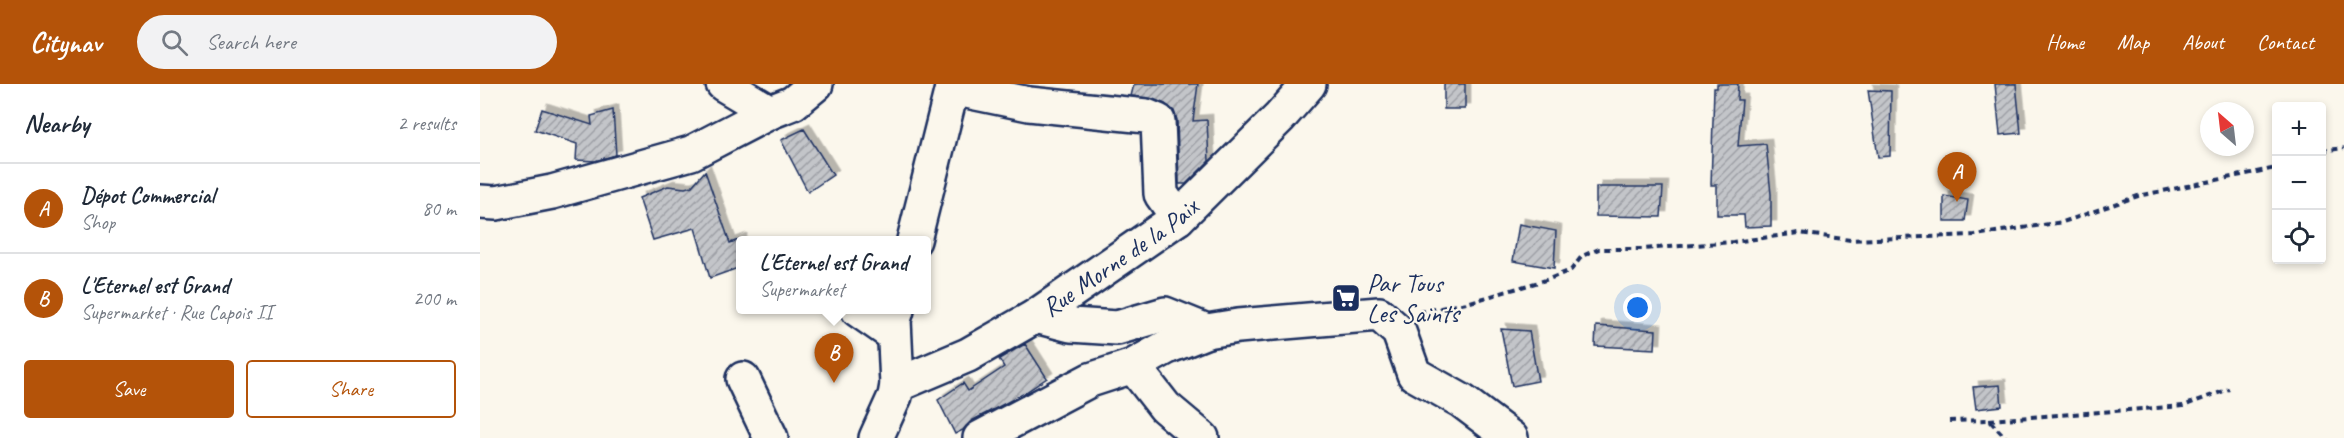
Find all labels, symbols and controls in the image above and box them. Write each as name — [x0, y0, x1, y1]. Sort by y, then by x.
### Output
search box — [137, 15, 557, 69]
text: Citynav — [30, 25, 101, 60]
icon: search — [158, 26, 191, 59]
text: Search here — [206, 28, 296, 56]
text: Home — [2046, 29, 2084, 55]
text: Map — [2117, 29, 2149, 55]
text: About — [2182, 29, 2224, 55]
text: Contact — [2257, 29, 2314, 55]
north arrow — [2200, 102, 2254, 156]
map controls — [2272, 102, 2326, 264]
button: + — [2272, 102, 2326, 156]
text: Nearby — [24, 107, 89, 140]
text: 2 results — [397, 111, 456, 136]
pin: A — [1938, 152, 1976, 202]
button: − — [2272, 156, 2326, 210]
text: Dépot Commercial — [81, 182, 214, 210]
street label: Rue Morne de la Paix — [1035, 189, 1207, 324]
text: A — [38, 196, 49, 221]
text: 80 m — [422, 196, 456, 221]
text: Shop — [81, 210, 115, 235]
button: locate — [2272, 210, 2326, 264]
popup — [736, 236, 931, 314]
text: L'Eternel est Grand — [759, 249, 908, 277]
place label: Par Tous Les Saints — [1367, 267, 1461, 330]
text: L'Eternel est Grand — [81, 272, 229, 300]
text: Supermarket — [759, 277, 844, 302]
supermarket icon: Par Tous Les Saints — [1330, 282, 1362, 314]
text: B — [38, 286, 49, 311]
text: 200 m — [413, 286, 456, 311]
your location — [1623, 293, 1652, 322]
text: Supermarket · Rue Capois II — [81, 300, 273, 325]
pin: B — [814, 334, 854, 383]
button: Save — [24, 360, 234, 418]
button: Share — [246, 360, 456, 418]

